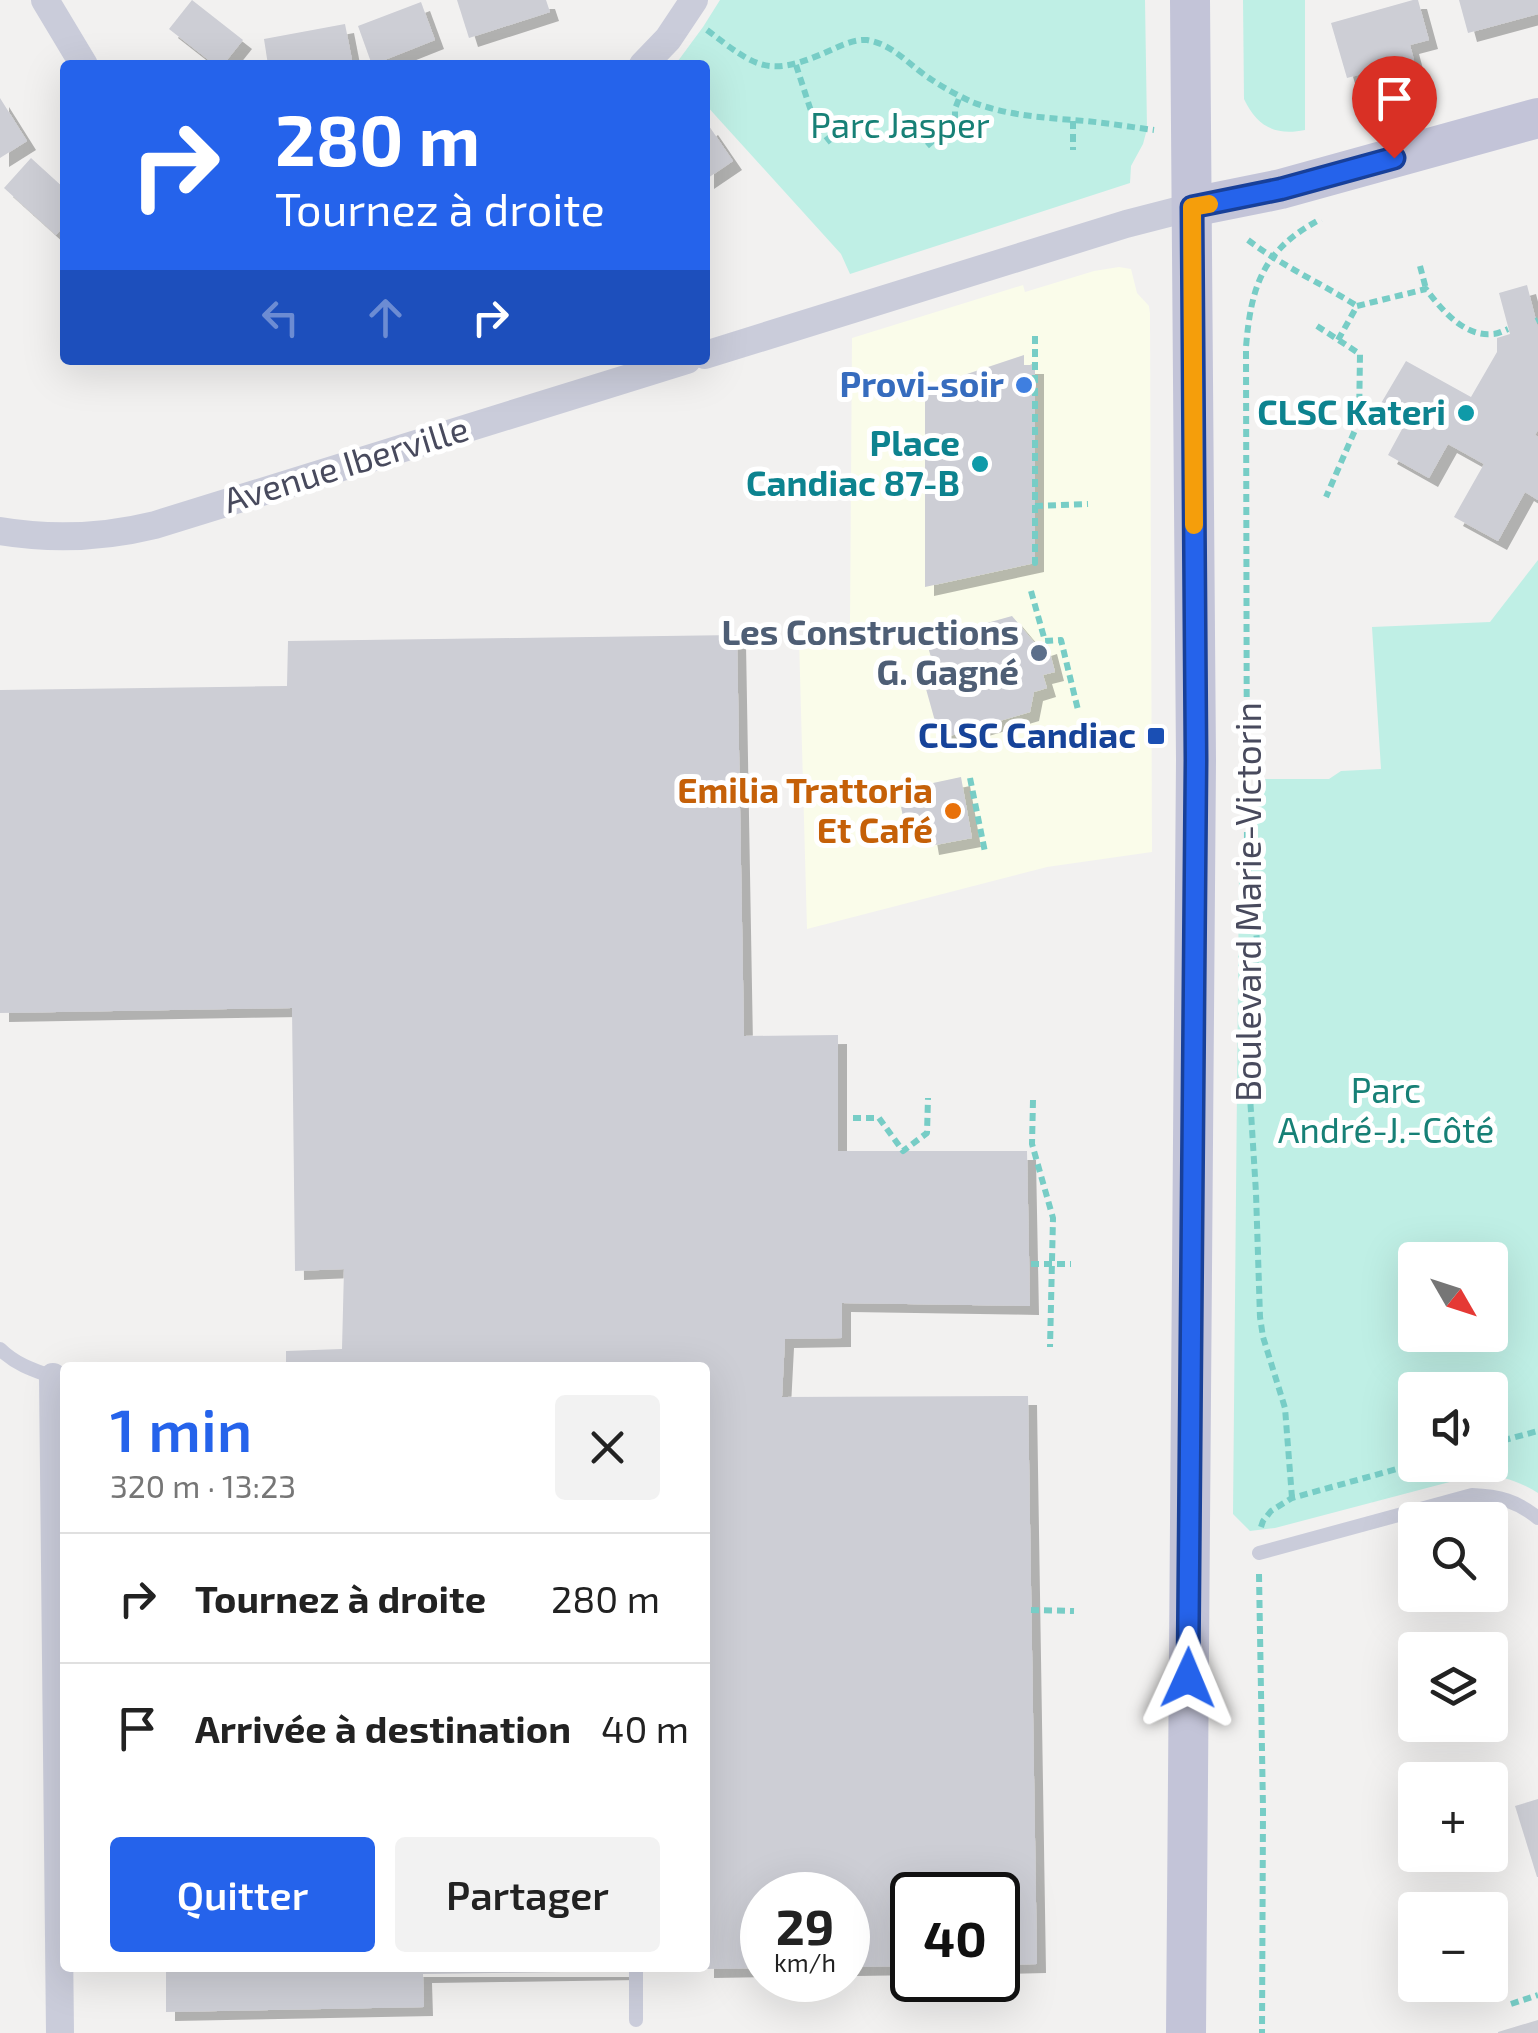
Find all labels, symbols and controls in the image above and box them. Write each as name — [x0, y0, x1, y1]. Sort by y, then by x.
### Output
pin — [1352, 56, 1437, 159]
icon: arrive — [1367, 71, 1422, 126]
text: 280 m — [275, 96, 480, 180]
icon: right — [110, 100, 240, 230]
park label: Parc Jasper — [810, 103, 990, 145]
text: Tournez à droite — [275, 181, 605, 235]
icon: left — [253, 290, 308, 345]
icon: ahead — [358, 290, 413, 345]
icon: right — [463, 290, 518, 345]
place label: Provi-soir — [840, 362, 1004, 404]
marker: Provi-soir — [1013, 374, 1035, 396]
place label: CLSC Kateri — [1257, 390, 1446, 432]
marker: CLSC Kateri — [1455, 402, 1477, 424]
street label: Avenue Iberville — [218, 406, 473, 520]
place label: Place Candiac 87-B — [746, 421, 960, 503]
marker: Place Candiac 87-B — [969, 453, 991, 475]
place label: Les Constructions G. Gagné — [721, 610, 1019, 692]
marker: Les Constructions G. Gagné — [1028, 642, 1050, 664]
street label: Boulevard Marie-Victorin — [1226, 702, 1268, 1102]
place label: CLSC Candiac — [918, 713, 1136, 755]
marker: CLSC Candiac — [1145, 725, 1167, 747]
place label: Emilia Trattoria Et Café — [677, 768, 933, 850]
marker: Emilia Trattoria Et Café — [942, 800, 964, 822]
park label: Parc André-J.-Côté — [1278, 1068, 1494, 1150]
north arrow — [1398, 1242, 1508, 1352]
map controls — [1398, 1242, 1508, 2002]
button: sound — [1398, 1372, 1508, 1482]
text: 1 min — [110, 1392, 252, 1464]
button: close — [555, 1395, 660, 1500]
text: 320 m · 13:23 — [110, 1466, 296, 1504]
button: search — [1398, 1502, 1508, 1612]
icon: right — [110, 1571, 165, 1626]
text: Tournez à droite — [195, 1575, 486, 1621]
text: 280 m — [551, 1575, 660, 1621]
position arrow — [1136, 1626, 1240, 1730]
button: layers — [1398, 1632, 1508, 1742]
icon: arrive — [110, 1701, 165, 1756]
text: Arrivée à destination — [195, 1705, 571, 1751]
text: 40 m — [601, 1705, 689, 1751]
button: + — [1398, 1762, 1508, 1872]
button: Quitter — [110, 1837, 375, 1952]
button: Partager — [395, 1837, 660, 1952]
speed limit sign: 40 — [890, 1872, 1020, 2002]
button: − — [1398, 1892, 1508, 2002]
text: 29 — [776, 1895, 834, 1955]
text: km/h — [774, 1947, 836, 1977]

